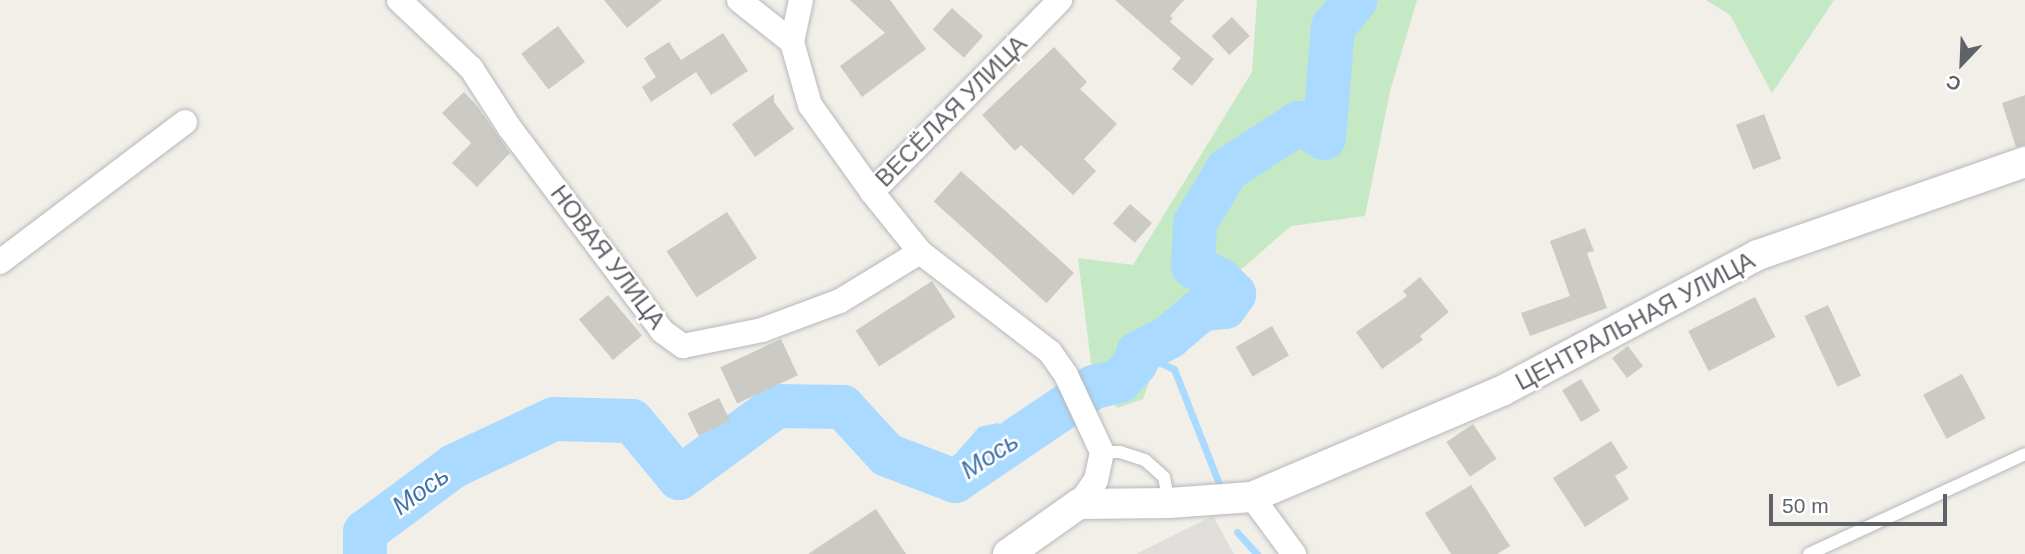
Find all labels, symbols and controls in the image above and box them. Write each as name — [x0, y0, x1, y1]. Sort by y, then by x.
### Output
north arrow — [1927, 28, 1997, 98]
street label: ВЕСЁЛАЯ УЛИЦА — [869, 29, 1033, 193]
text: С — [1943, 70, 1964, 95]
street label: НОВАЯ УЛИЦА — [545, 179, 671, 335]
street label: ЦЕНТРАЛЬНАЯ УЛИЦА — [1510, 246, 1760, 396]
water label: Мось — [955, 426, 1025, 486]
water label: Мось — [386, 460, 456, 522]
scale bar — [1773, 480, 1952, 524]
text: 50 m — [1782, 494, 1829, 517]

